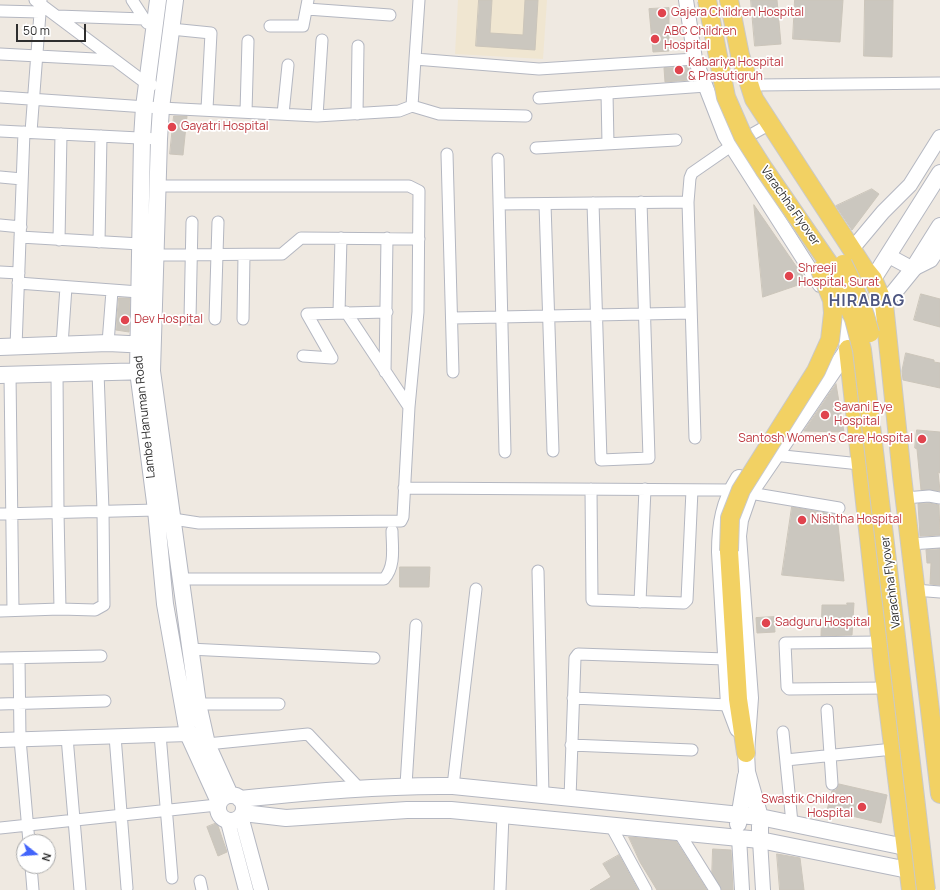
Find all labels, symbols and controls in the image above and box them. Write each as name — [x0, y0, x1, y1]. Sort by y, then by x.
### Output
place label: Gajera Children Hospital — [671, 6, 804, 20]
marker: Gajera Children Hospital — [656, 7, 668, 19]
scale bar — [18, 16, 88, 42]
text: 50 m — [23, 22, 50, 39]
place label: ABC Children Hospital — [664, 25, 737, 53]
marker: ABC Children Hospital — [649, 33, 661, 45]
place label: Kabariya Hospital & Prasutigruh — [688, 56, 784, 84]
marker: Kabariya Hospital & Prasutigruh — [673, 64, 685, 76]
place label: Gayatri Hospital — [181, 120, 269, 134]
marker: Gayatri Hospital — [166, 121, 178, 133]
street label: Varachha Flyover — [757, 164, 823, 248]
place label: Shreeji Hospital, Surat — [798, 262, 879, 290]
marker: Shreeji Hospital, Surat — [783, 270, 795, 282]
district label: HIRABAG — [829, 292, 905, 312]
place label: Dev Hospital — [134, 313, 203, 327]
marker: Dev Hospital — [119, 314, 131, 326]
street label: Lambe Hanuman Road — [131, 355, 159, 479]
place label: Savani Eye Hospital — [834, 401, 892, 429]
marker: Savani Eye Hospital — [819, 409, 831, 421]
place label: Santosh Women's Care Hospital — [738, 432, 913, 446]
marker: Santosh Women's Care Hospital — [916, 433, 928, 445]
place label: Nishtha Hospital — [811, 513, 902, 527]
marker: Nishtha Hospital — [796, 514, 808, 526]
street label: Varachha Flyover — [878, 535, 904, 629]
place label: Sadguru Hospital — [775, 616, 870, 630]
marker: Sadguru Hospital — [760, 617, 772, 629]
place label: Swastik Children Hospital — [761, 793, 853, 821]
marker: Swastik Children Hospital — [856, 801, 868, 813]
north arrow — [16, 834, 56, 874]
text: N — [39, 851, 55, 863]

